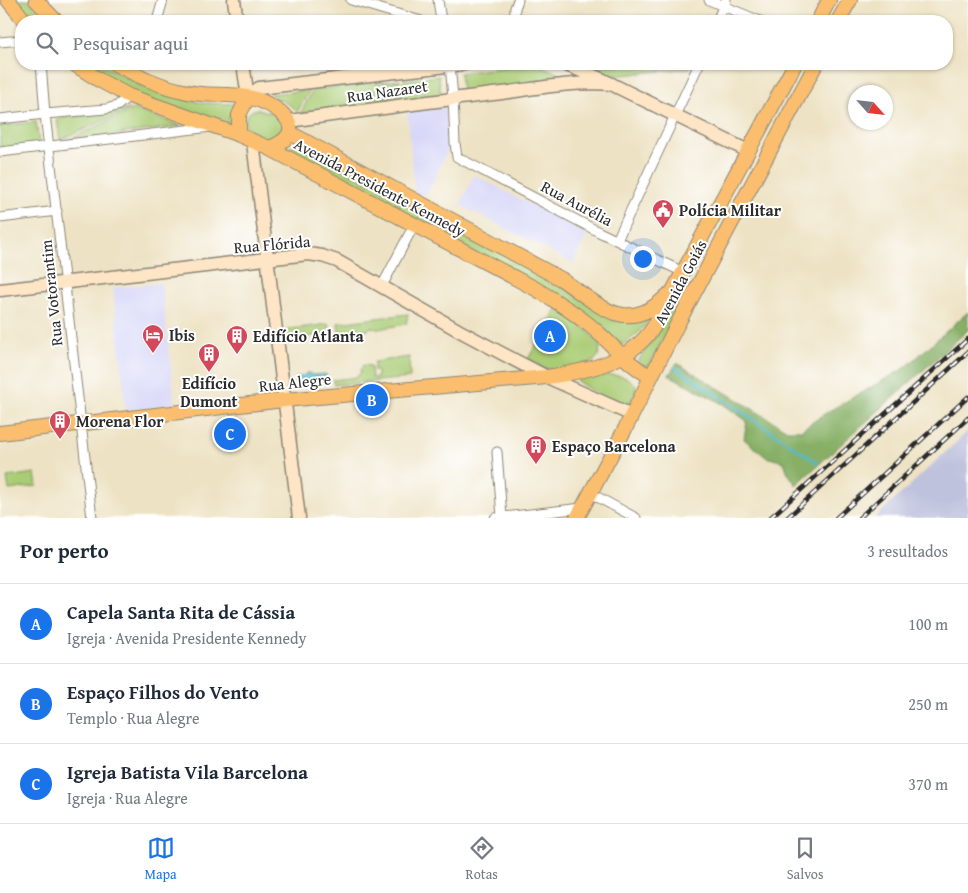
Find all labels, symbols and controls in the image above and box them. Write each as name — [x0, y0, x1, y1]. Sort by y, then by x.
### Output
search box — [15, 15, 953, 70]
icon: search — [33, 29, 61, 57]
text: Pesquisar aqui — [73, 29, 188, 57]
street label: Rua Nazaret — [345, 73, 429, 109]
north arrow — [848, 85, 893, 130]
street label: Avenida Presidente Kennedy — [290, 132, 470, 242]
street label: Rua Aurélia — [537, 174, 617, 232]
public building icon: Polícia Militar — [651, 198, 675, 229]
place label: Polícia Militar — [679, 198, 782, 222]
street label: Rua Flórida — [233, 229, 312, 259]
street label: Avenida Goiás — [648, 235, 712, 329]
street label: Rua Votorantim — [33, 239, 69, 347]
your location — [630, 246, 656, 272]
pin: A — [534, 317, 566, 355]
hotel icon: Ibis — [141, 323, 165, 354]
place label: Ibis — [169, 323, 195, 347]
building icon: Edifício Atlanta — [225, 324, 249, 355]
place label: Edifício Atlanta — [253, 324, 365, 348]
building icon: Edifício Dumont — [197, 342, 221, 373]
street label: Rua Alegre — [258, 366, 332, 398]
place label: Edifício Dumont — [180, 371, 238, 413]
pin: B — [356, 381, 388, 419]
building icon: Morena Flor — [48, 409, 72, 440]
place label: Morena Flor — [76, 409, 164, 433]
pin: C — [214, 415, 246, 453]
building icon: Espaço Barcelona — [524, 434, 548, 465]
place label: Espaço Barcelona — [552, 434, 677, 458]
text: Por perto — [20, 535, 109, 566]
text: 3 resultados — [867, 539, 948, 563]
text: Capela Santa Rita de Cássia — [67, 598, 295, 626]
text: A — [31, 612, 41, 636]
text: 100 m — [908, 612, 948, 636]
text: Igreja · Avenida Presidente Kennedy — [67, 626, 306, 650]
text: Espaço Filhos do Vento — [67, 678, 259, 706]
text: B — [31, 692, 41, 716]
text: 250 m — [908, 692, 948, 716]
text: Templo · Rua Alegre — [67, 706, 199, 730]
text: Igreja Batista Vila Barcelona — [67, 758, 308, 786]
text: C — [31, 772, 41, 796]
text: 370 m — [908, 772, 948, 796]
text: Igreja · Rua Alegre — [67, 786, 188, 810]
tab: Mapa — [144, 834, 177, 884]
tab: Rotas — [466, 834, 498, 884]
tab: Salvos — [787, 834, 824, 884]

